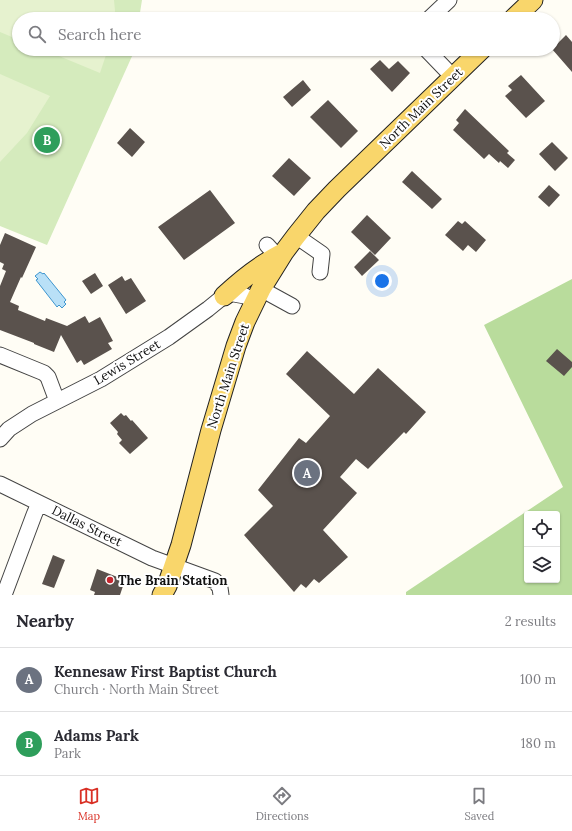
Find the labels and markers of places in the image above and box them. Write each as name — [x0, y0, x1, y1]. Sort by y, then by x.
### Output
pin: B — [34, 125, 60, 155]
pin: A — [294, 458, 320, 488]
place label: The Brain Station — [118, 572, 228, 589]
marker: The Brain Station — [105, 575, 115, 585]

